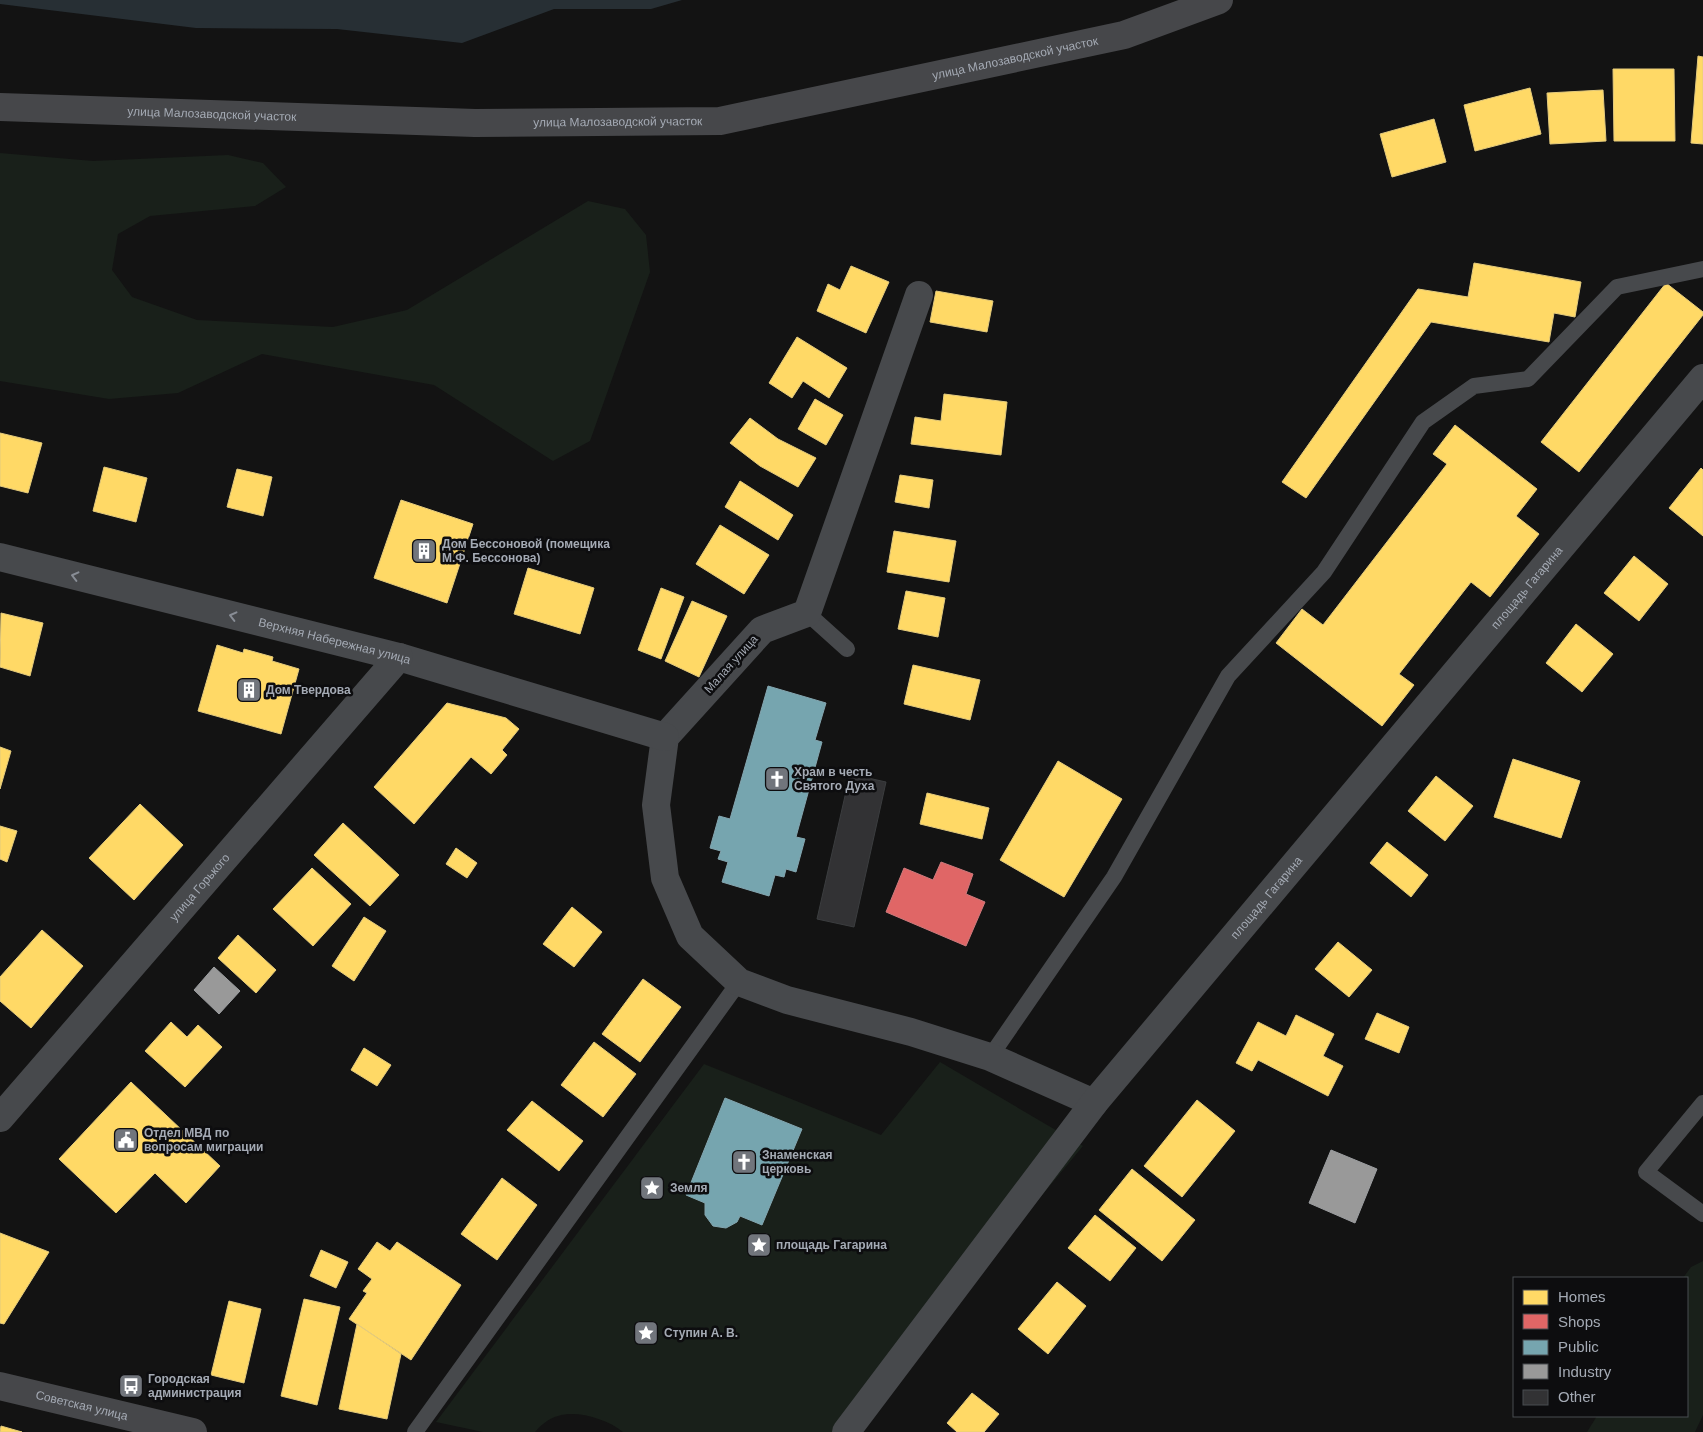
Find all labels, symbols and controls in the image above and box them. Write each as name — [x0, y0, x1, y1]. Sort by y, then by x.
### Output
street label: улица Малозаводской участок — [931, 34, 1100, 83]
street label: улица Малозаводской участок — [127, 104, 297, 124]
street label: улица Малозаводской участок — [533, 114, 703, 130]
place label: Дом Бессоновой (помещика М.Ф. Бессонова) — [442, 537, 610, 565]
building icon: Дом Бессоновой (помещика М.Ф. Бессонова) — [411, 538, 437, 564]
street label: площадь Гагарина — [1488, 543, 1566, 632]
one-way arrow — [71, 571, 80, 582]
one-way arrow — [229, 611, 237, 622]
street label: Верхняя Набережная улица — [257, 615, 413, 667]
street label: Малая улица — [701, 632, 761, 696]
building icon: Дом Твердова — [236, 677, 262, 703]
place label: Дом Твердова — [266, 683, 351, 697]
place label: Храм в честь Святого Духа — [794, 765, 875, 793]
church icon: Храм в честь Святого Духа — [764, 766, 790, 792]
street label: улица Горького — [167, 851, 233, 924]
street label: площадь Гагарина — [1228, 853, 1305, 942]
place label: Отдел МВД по вопросам миграции — [144, 1126, 263, 1154]
public building icon: Отдел МВД по вопросам миграции — [113, 1127, 139, 1153]
place label: Знаменская церковь — [762, 1148, 833, 1176]
church icon: Знаменская церковь — [731, 1149, 757, 1175]
place icon: Земля — [639, 1175, 665, 1201]
place label: Земля — [670, 1181, 708, 1195]
place icon: площадь Гагарина — [746, 1232, 772, 1258]
place label: площадь Гагарина — [776, 1238, 887, 1252]
legend — [1513, 1277, 1688, 1417]
text: Homes — [1558, 1288, 1606, 1305]
text: Shops — [1558, 1313, 1601, 1330]
place icon: Ступин А. В. — [633, 1320, 659, 1346]
place label: Ступин А. В. — [664, 1326, 738, 1340]
text: Public — [1558, 1338, 1599, 1355]
text: Industry — [1558, 1363, 1612, 1380]
place label: Городская администрация — [148, 1372, 241, 1400]
bus stop icon: Городская администрация — [118, 1373, 144, 1399]
street label: Советская улица — [34, 1388, 130, 1423]
text: Other — [1558, 1388, 1596, 1405]

